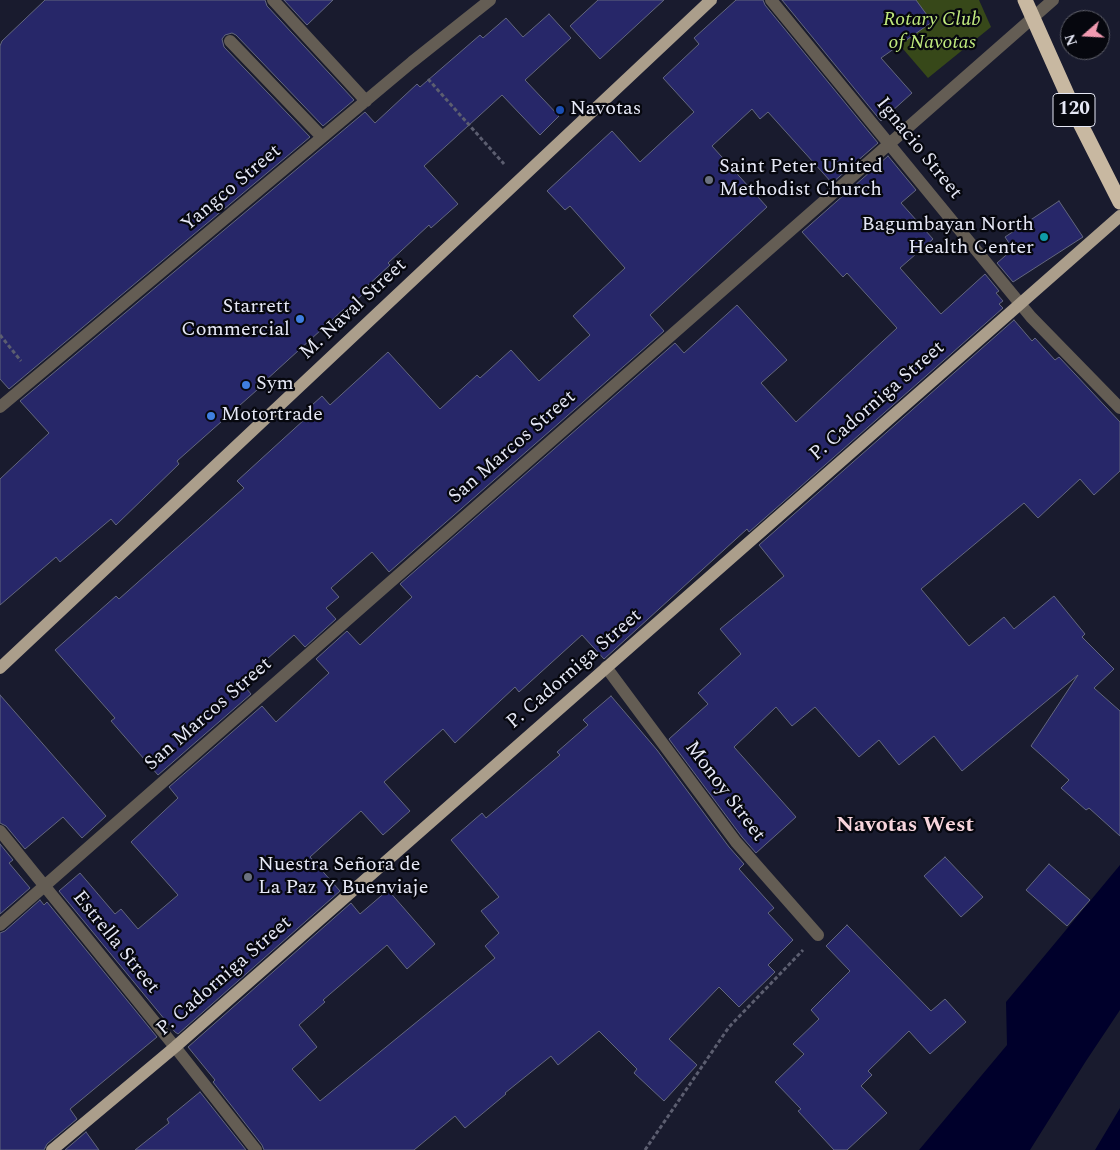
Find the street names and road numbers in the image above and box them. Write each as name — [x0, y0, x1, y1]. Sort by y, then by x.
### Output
street label: Ignacio Street — [870, 93, 966, 205]
road number: 120 — [1053, 94, 1095, 126]
street label: Yangco Street — [177, 140, 287, 238]
street label: M. Naval Street — [296, 254, 412, 366]
street label: P. Cadorniga Street — [806, 337, 950, 467]
street label: San Marcos Street — [444, 386, 582, 510]
street label: P. Cadorniga Street — [503, 605, 647, 735]
street label: San Marcos Street — [140, 653, 278, 777]
street label: Monoy Street — [678, 737, 770, 847]
street label: Estrella Street — [66, 887, 164, 999]
street label: P. Cadorniga Street — [153, 912, 297, 1042]

